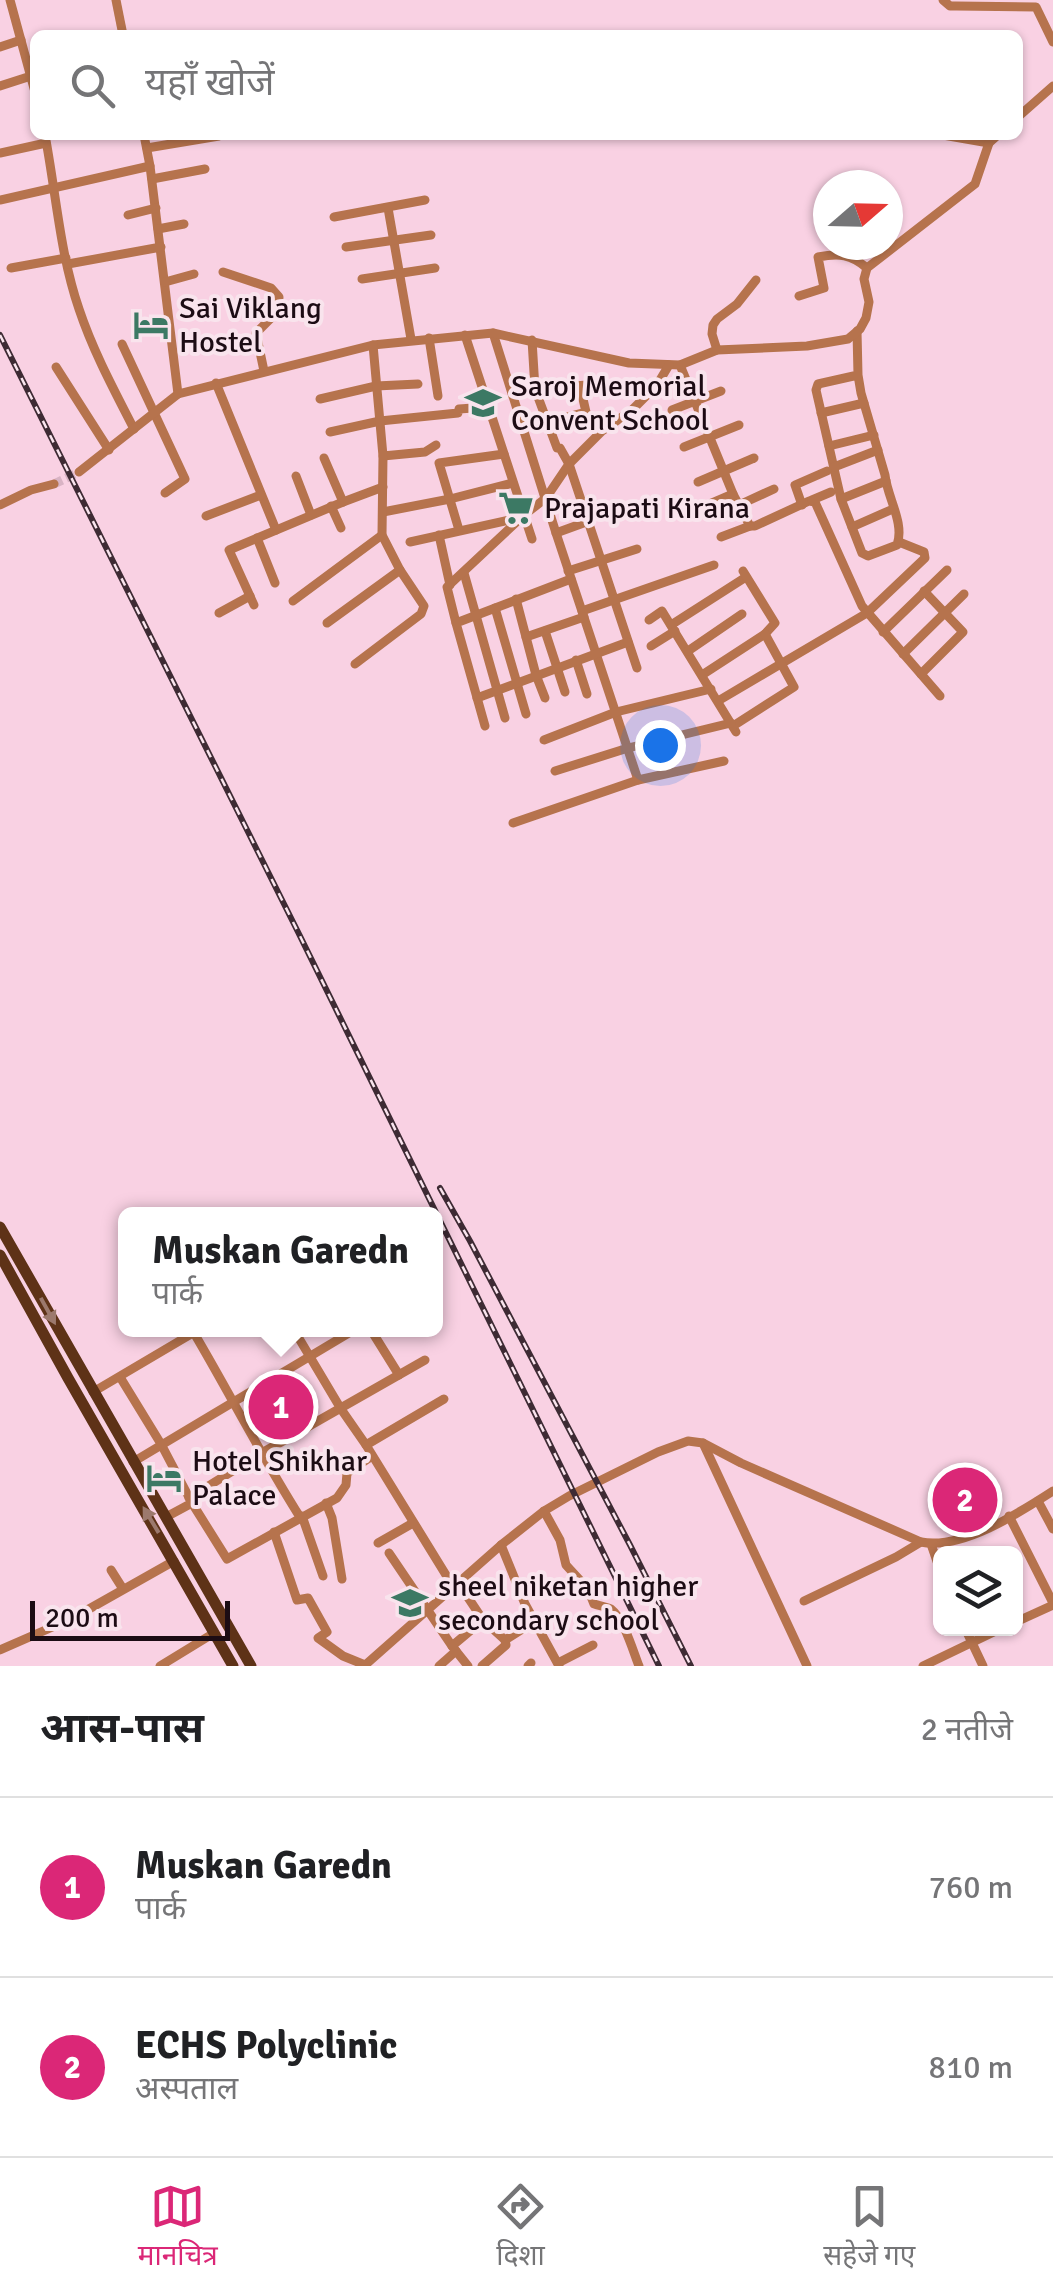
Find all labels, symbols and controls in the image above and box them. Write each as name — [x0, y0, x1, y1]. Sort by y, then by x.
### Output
search box — [30, 30, 1023, 140]
icon: search — [65, 58, 120, 113]
text: यहाँ खोजें — [145, 59, 275, 106]
north arrow — [813, 170, 903, 260]
place label: Sai Viklang Hostel — [179, 290, 322, 361]
hotel icon: Sai Viklang Hostel — [132, 306, 170, 344]
place label: Saroj Memorial Convent School — [511, 368, 709, 439]
school or university icon: Saroj Memorial Convent School — [464, 384, 502, 422]
supermarket icon: Prajapati Kirana — [497, 489, 535, 527]
place label: Prajapati Kirana — [544, 490, 750, 527]
your location — [635, 720, 686, 771]
popup — [118, 1207, 443, 1337]
text: Muskan Garedn — [152, 1227, 409, 1274]
text: पार्क — [152, 1274, 203, 1313]
one-way arrow — [39, 1297, 57, 1325]
pin: 1 — [248, 1370, 314, 1444]
place label: Hotel Shikhar Palace — [192, 1443, 367, 1514]
hotel icon: Hotel Shikhar Palace — [145, 1459, 183, 1497]
pin: 2 — [932, 1462, 998, 1538]
one-way arrow — [143, 1506, 160, 1534]
map controls — [933, 1546, 1023, 1636]
button: layers — [933, 1546, 1023, 1636]
place label: sheel niketan higher secondary school — [438, 1568, 698, 1639]
school or university icon: sheel niketan higher secondary school — [391, 1584, 429, 1622]
scale bar — [30, 1596, 230, 1640]
text: 200 m — [45, 1601, 119, 1635]
text: आस-पास — [40, 1703, 204, 1754]
text: 2 नतीजे — [921, 1710, 1013, 1749]
text: Muskan Garedn — [135, 1842, 392, 1889]
text: 1 — [64, 1868, 81, 1907]
text: 760 m — [929, 1868, 1013, 1907]
text: पार्क — [135, 1889, 186, 1928]
text: ECHS Polyclinic — [135, 2022, 397, 2069]
text: 2 — [64, 2048, 81, 2087]
text: 810 m — [929, 2048, 1013, 2087]
text: अस्पताल — [135, 2069, 238, 2108]
tab: मानचित्र — [138, 2179, 218, 2276]
tab: दिशा — [493, 2179, 548, 2276]
tab: सहेजे गए — [823, 2179, 915, 2276]

